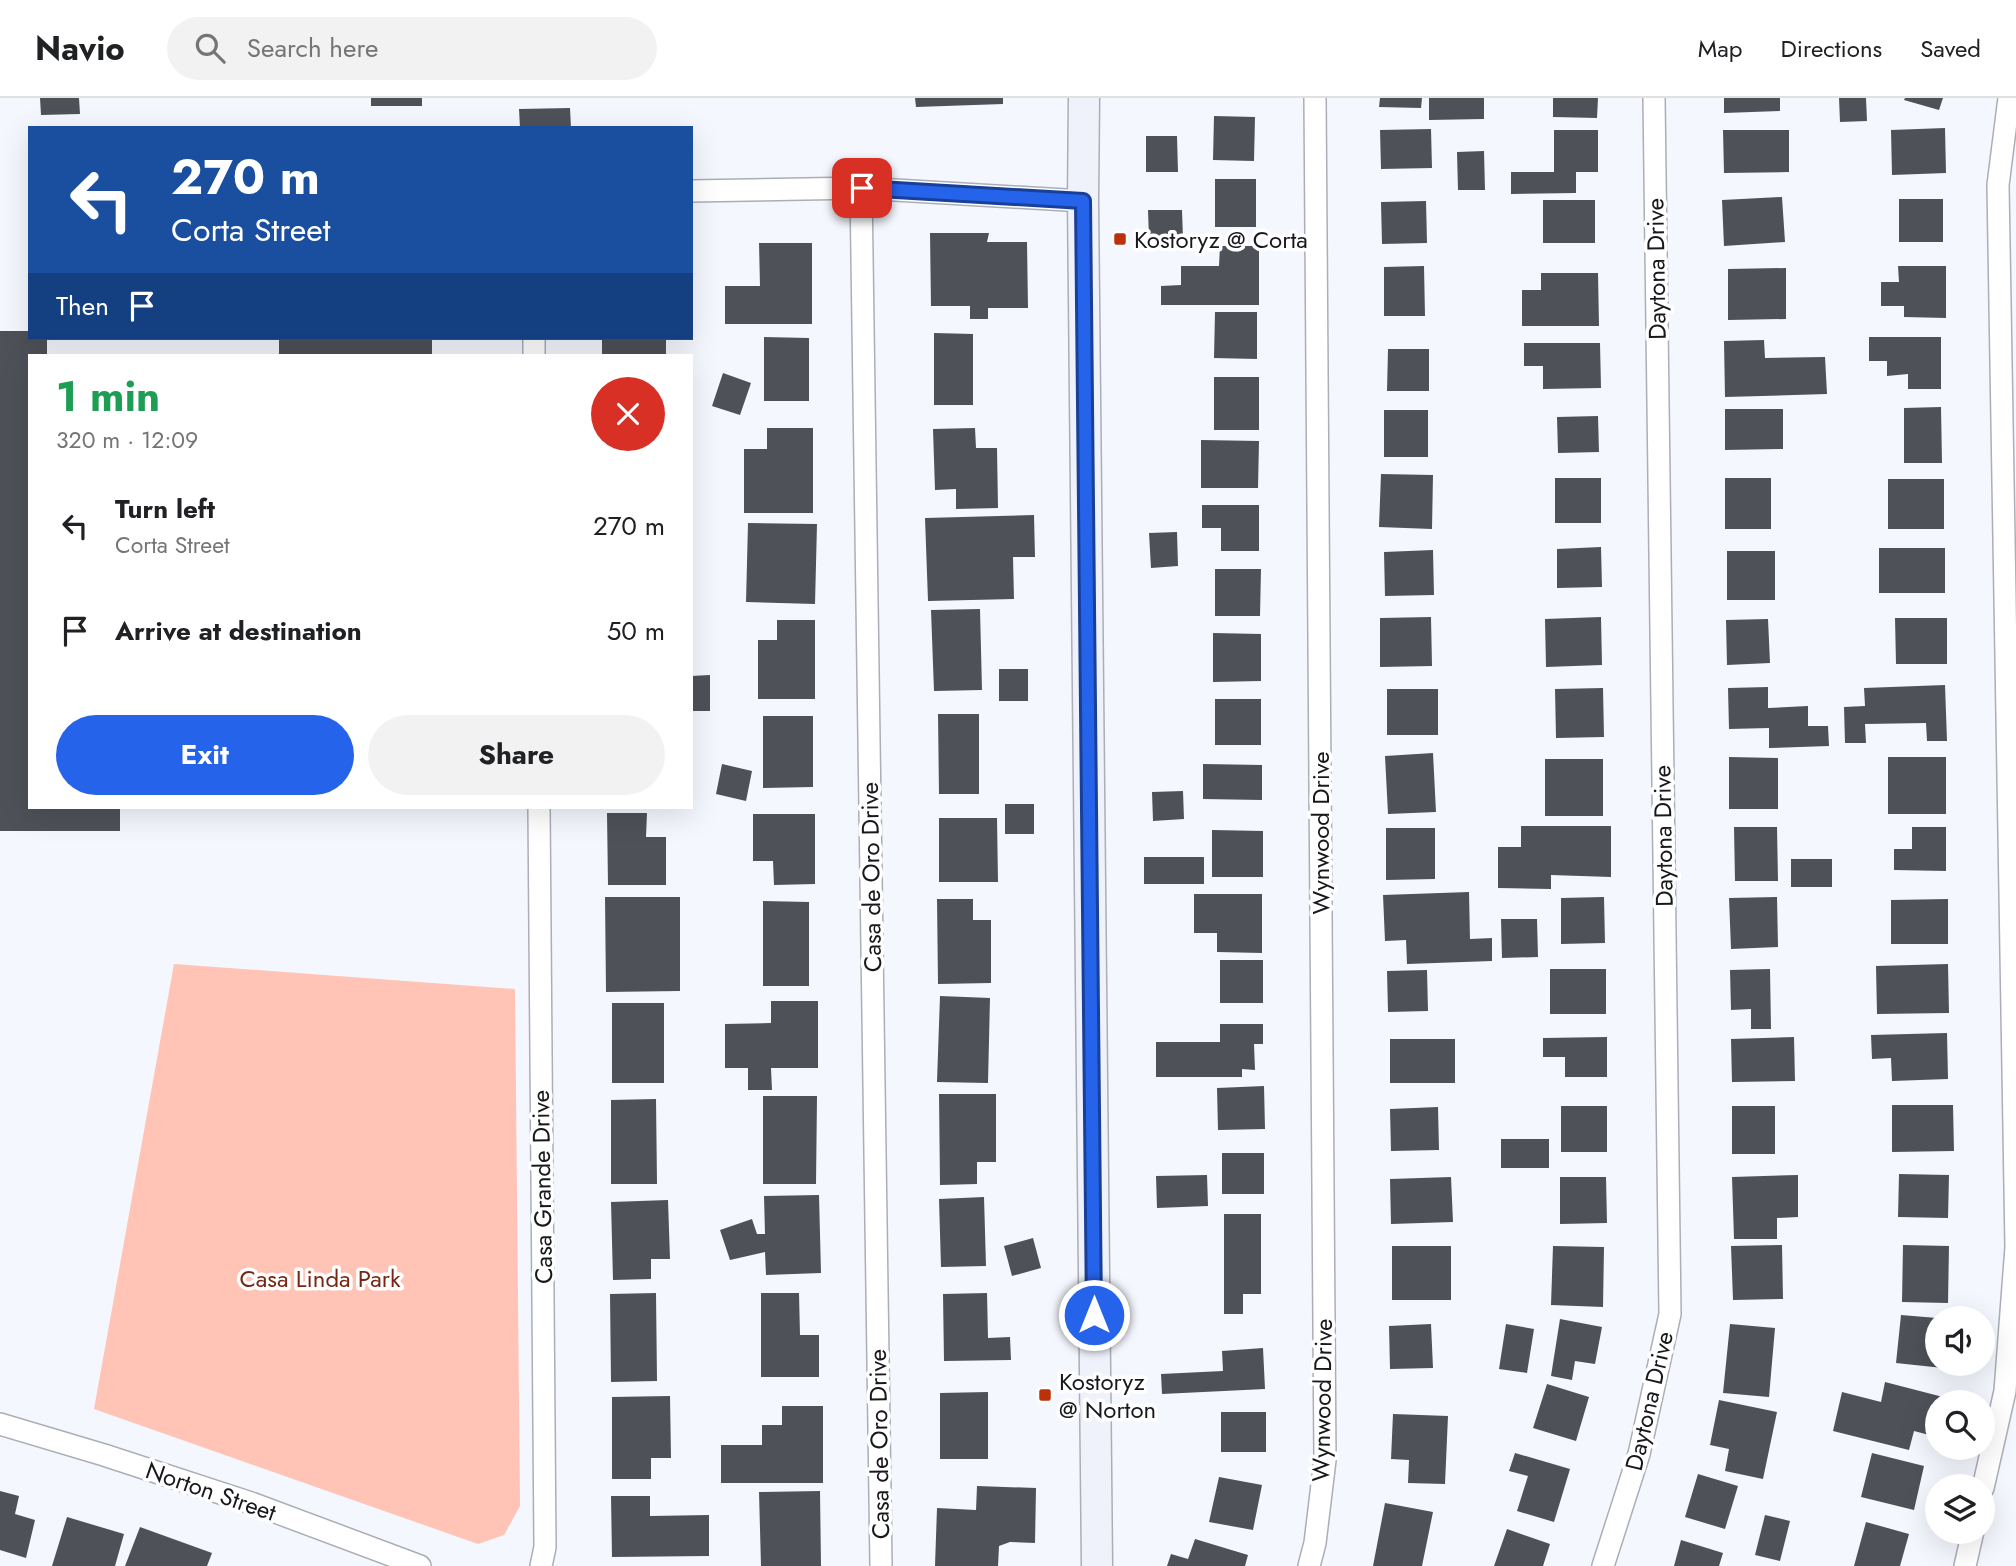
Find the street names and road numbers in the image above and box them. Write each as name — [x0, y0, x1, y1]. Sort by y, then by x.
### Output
street label: Daytona Drive — [1637, 198, 1675, 340]
street label: Wynwood Drive — [1303, 751, 1338, 915]
street label: Daytona Drive — [1644, 765, 1682, 907]
street label: Casa de Oro Drive — [852, 782, 890, 972]
street label: Casa Grande Drive — [523, 1090, 561, 1284]
street label: Wynwood Drive — [1303, 1318, 1341, 1482]
street label: Daytona Drive — [1616, 1328, 1682, 1474]
street label: Casa de Oro Drive — [860, 1349, 898, 1539]
street label: Norton Street — [141, 1452, 281, 1530]

